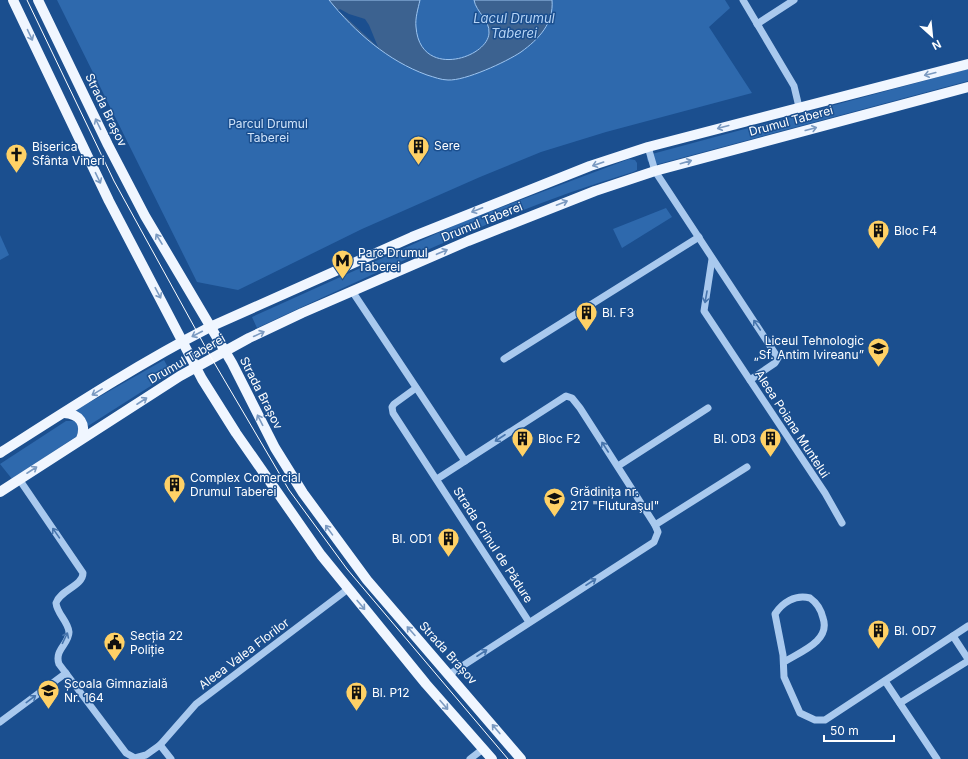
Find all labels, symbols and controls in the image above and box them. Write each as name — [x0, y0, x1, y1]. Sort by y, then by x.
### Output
water label: Lacul Drumul Taberei — [473, 10, 556, 41]
north arrow — [912, 16, 952, 56]
one-way arrow — [27, 29, 34, 41]
text: N — [930, 37, 943, 53]
one-way arrow — [924, 70, 937, 78]
street label: Strada Brașov — [82, 71, 131, 149]
street label: Drumul Taberei — [747, 102, 835, 139]
park label: Parcul Drumul Taberei — [228, 116, 308, 145]
one-way arrow — [94, 118, 101, 130]
one-way arrow — [717, 124, 730, 132]
one-way arrow — [805, 125, 818, 132]
building icon: Sere — [406, 133, 432, 166]
place label: Sere — [434, 138, 460, 153]
place label: Biserica Sfânta Vineri — [32, 139, 105, 168]
church icon: Biserica Sfânta Vineri — [4, 141, 30, 174]
one-way arrow — [679, 158, 692, 166]
one-way arrow — [593, 160, 605, 168]
one-way arrow — [94, 172, 102, 184]
street label: Drumul Taberei — [439, 198, 525, 245]
one-way arrow — [556, 199, 568, 207]
one-way arrow — [471, 207, 483, 214]
building icon: Bloc F4 — [865, 218, 891, 251]
place label: Bloc F4 — [894, 223, 937, 238]
one-way arrow — [155, 233, 163, 245]
place label: Parc Drumul Taberei — [358, 245, 428, 274]
metro station icon: Parc Drumul Taberei — [330, 247, 356, 280]
one-way arrow — [435, 248, 447, 256]
one-way arrow — [155, 287, 162, 299]
one-way arrow — [702, 291, 710, 304]
building icon: Bl. F3 — [573, 300, 599, 333]
place label: Bl. F3 — [602, 305, 634, 320]
one-way arrow — [753, 320, 761, 331]
street label: Drumul Taberei — [146, 330, 228, 387]
one-way arrow — [253, 330, 265, 337]
one-way arrow — [191, 331, 203, 338]
place label: Liceul Tehnologic „Sf. Antim Ivireanu” — [754, 333, 864, 362]
school or university icon: Liceul Tehnologic „Sf. Antim Ivireanu” — [866, 335, 892, 368]
street label: Strada Brașov — [237, 354, 286, 432]
street label: Aleea Poiana Muntelui — [752, 367, 833, 481]
one-way arrow — [91, 389, 103, 397]
one-way arrow — [137, 396, 148, 405]
one-way arrow — [256, 414, 263, 426]
building icon: Bloc F2 — [510, 426, 536, 459]
building icon: Bl. OD3 — [758, 426, 784, 459]
place label: Bloc F2 — [538, 431, 581, 446]
place label: Bl. OD3 — [713, 431, 756, 446]
one-way arrow — [495, 434, 506, 442]
one-way arrow — [601, 442, 609, 453]
one-way arrow — [27, 466, 38, 474]
place label: Complex Comercial Drumul Taberei — [190, 470, 301, 499]
building icon: Complex Comercial Drumul Taberei — [162, 472, 188, 505]
street label: Strada Crinul de Pădure — [450, 484, 536, 605]
place label: Grădinița nr. 217 "Fluturaşul" — [570, 484, 659, 513]
school or university icon: Grădinița nr. 217 "Fluturaşul" — [541, 486, 567, 519]
one-way arrow — [325, 525, 333, 536]
building icon: Bl. OD1 — [435, 526, 461, 559]
one-way arrow — [52, 528, 60, 539]
place label: Bl. OD1 — [392, 531, 432, 546]
one-way arrow — [585, 578, 596, 586]
one-way arrow — [356, 600, 365, 610]
street label: Aleea Valea Florilor — [196, 614, 292, 693]
street label: Strada Brașov — [416, 618, 481, 687]
building icon: Bl. OD7 — [866, 618, 892, 651]
place label: Bl. OD7 — [894, 623, 936, 638]
one-way arrow — [406, 626, 416, 636]
place label: Secția 22 Poliție — [130, 628, 183, 657]
public building icon: Secția 22 Poliție — [102, 630, 128, 663]
one-way arrow — [62, 632, 70, 644]
one-way arrow — [476, 649, 487, 657]
place label: Școala Gimnazială Nr. 164 — [64, 676, 168, 705]
school or university icon: Școala Gimnazială Nr. 164 — [36, 678, 62, 711]
building icon: Bl. P12 — [344, 680, 370, 713]
place label: Bl. P12 — [372, 685, 409, 700]
one-way arrow — [26, 694, 37, 703]
one-way arrow — [439, 699, 448, 709]
scale bar — [824, 717, 894, 743]
text: 50 m — [830, 723, 859, 738]
one-way arrow — [492, 724, 501, 735]

